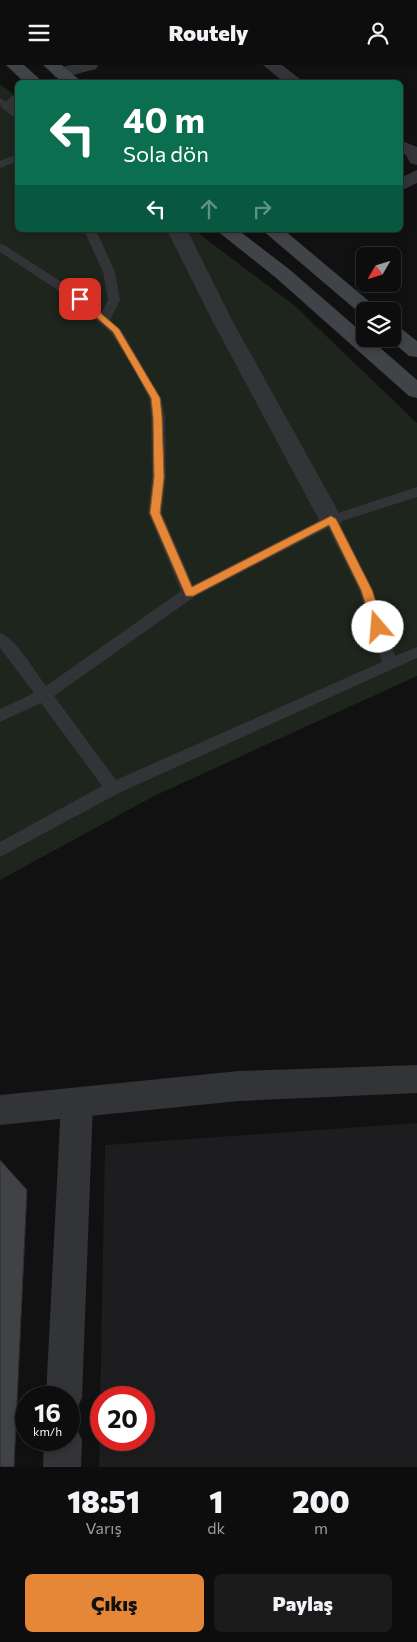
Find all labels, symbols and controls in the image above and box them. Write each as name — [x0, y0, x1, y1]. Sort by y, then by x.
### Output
icon: menu — [25, 19, 53, 47]
text: Routely — [168, 19, 249, 46]
icon: person — [364, 19, 392, 47]
text: 40 m — [123, 97, 205, 140]
icon: left — [40, 100, 105, 165]
text: Sola dön — [123, 140, 209, 167]
icon: left — [142, 195, 170, 223]
icon: ahead — [195, 195, 223, 223]
icon: right — [248, 195, 276, 223]
north arrow — [356, 247, 401, 293]
map controls — [356, 247, 401, 347]
pin — [59, 278, 101, 320]
icon: arrive — [66, 285, 94, 313]
button: layers — [356, 302, 401, 347]
position arrow — [351, 600, 403, 652]
speed limit sign: 20 — [90, 1386, 155, 1451]
text: 16 — [34, 1397, 61, 1427]
text: km/h — [33, 1424, 62, 1438]
text: 18:51 — [67, 1482, 140, 1519]
text: 1 — [209, 1482, 223, 1519]
text: 200 — [292, 1482, 350, 1519]
text: Varış — [85, 1518, 122, 1537]
text: dk — [207, 1518, 225, 1537]
text: m — [314, 1518, 328, 1537]
button: Çıkış — [25, 1574, 204, 1632]
button: Paylaş — [214, 1574, 392, 1632]

